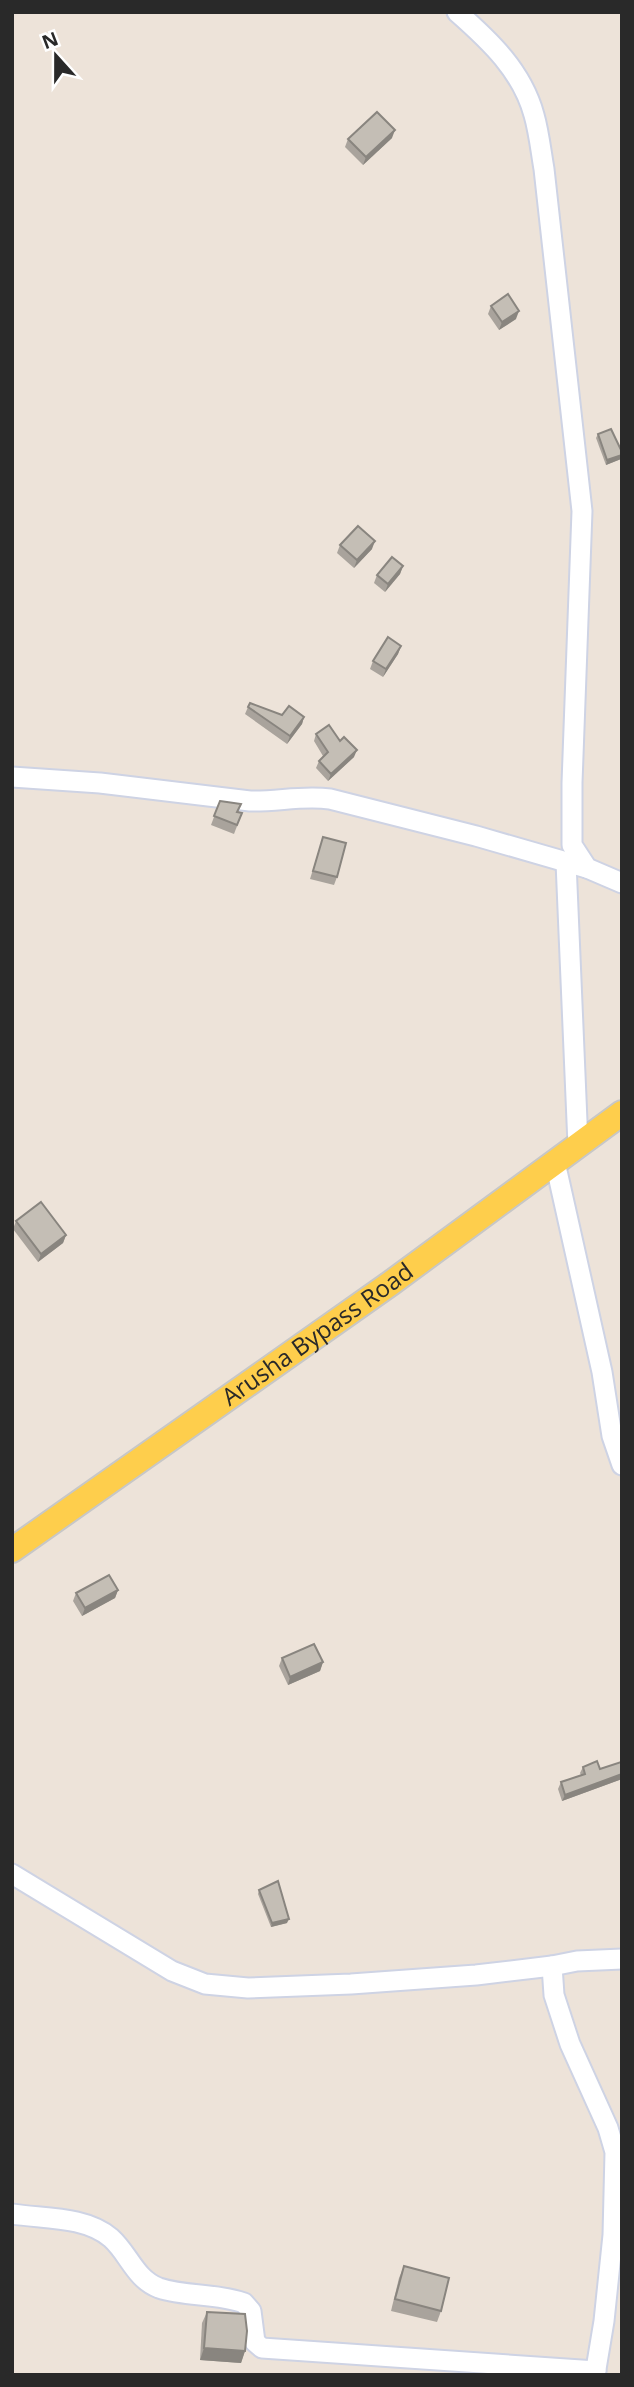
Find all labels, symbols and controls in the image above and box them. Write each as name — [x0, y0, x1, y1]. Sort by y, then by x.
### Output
north arrow — [21, 21, 91, 91]
text: N — [38, 25, 62, 55]
street label: Arusha Bypass Road — [214, 1254, 419, 1412]

